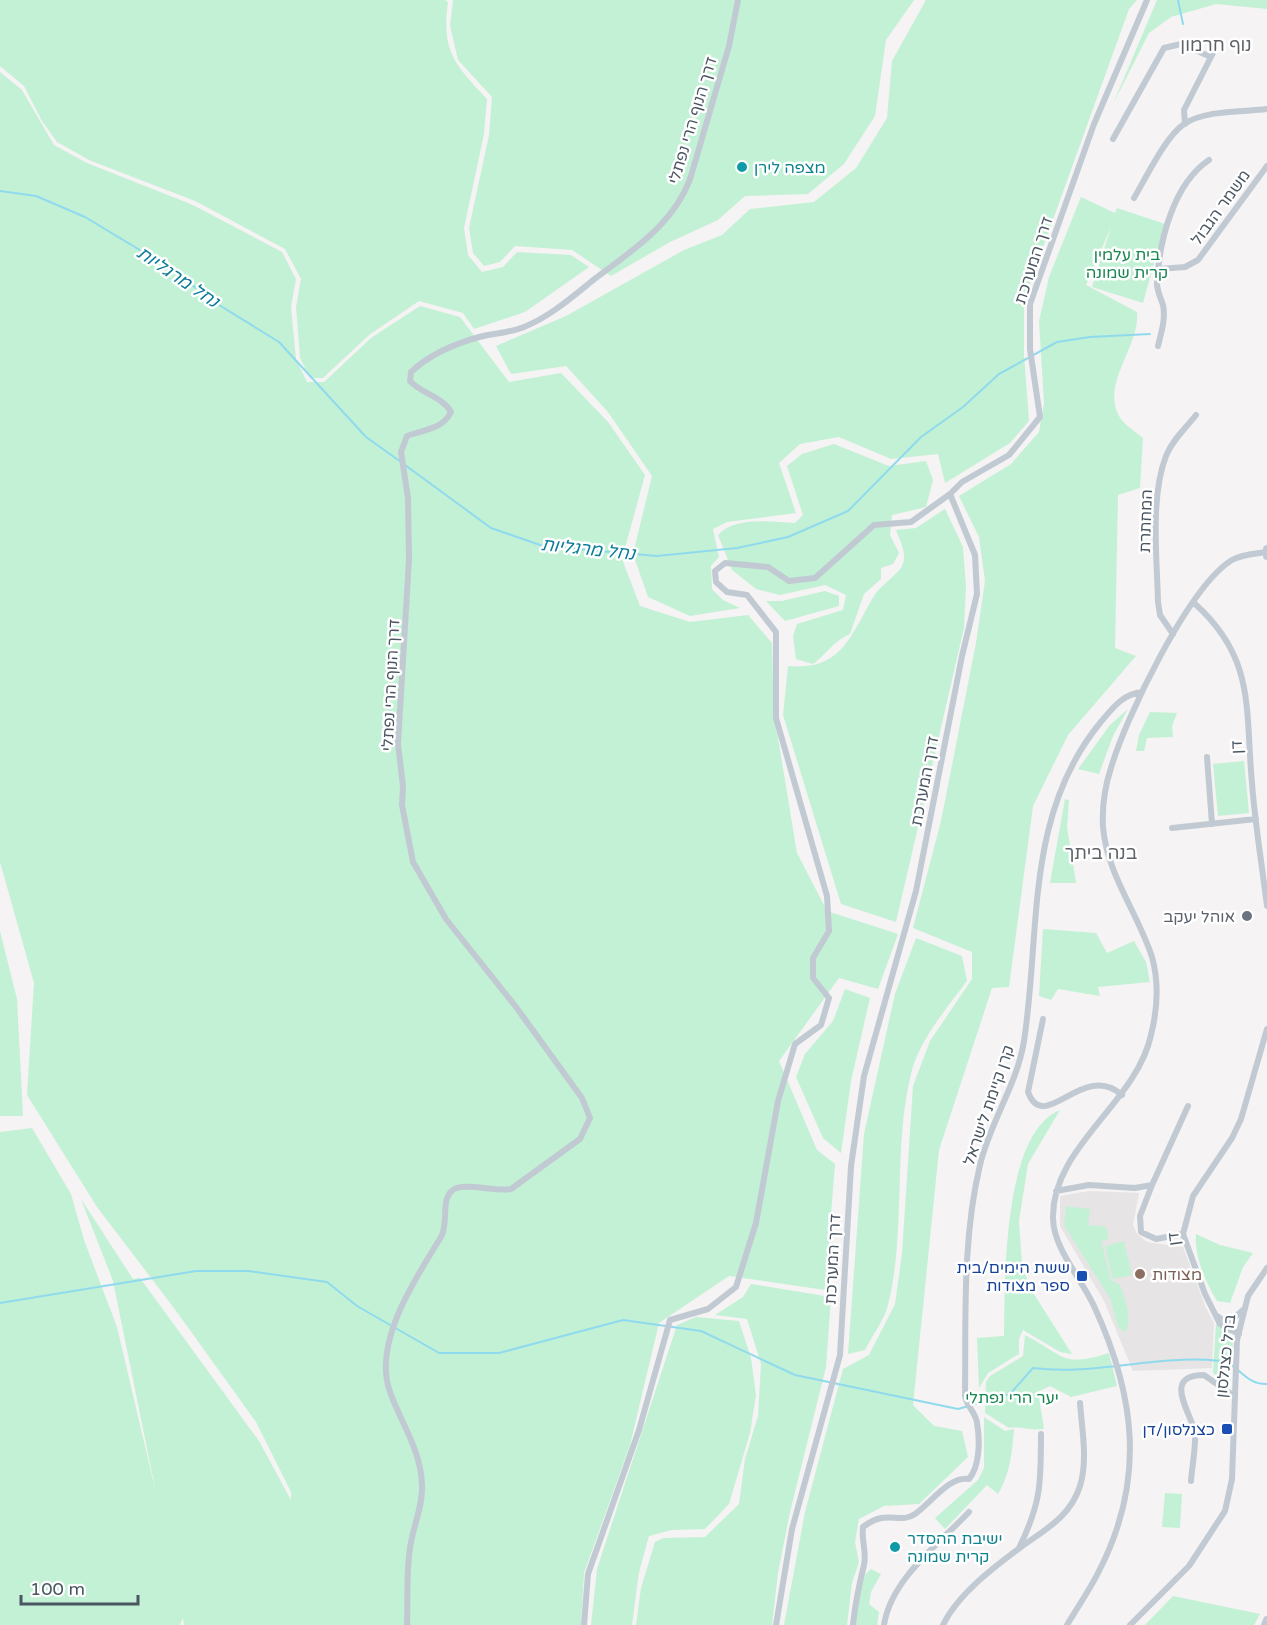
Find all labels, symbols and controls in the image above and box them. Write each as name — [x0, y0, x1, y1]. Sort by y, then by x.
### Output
district label: נוף חרמון — [1180, 34, 1252, 56]
street label: דרך הנוף הרי נפתלי — [664, 54, 722, 187]
place label: מצפה לירן — [754, 158, 826, 178]
marker: מצפה לירן — [735, 160, 749, 174]
street label: משמר הגבול — [1187, 166, 1255, 249]
street label: דרך המערכת — [1010, 214, 1058, 307]
water label: נחל מרגליות — [133, 241, 225, 313]
park label: בית עלמין קרית שמונה — [1086, 245, 1168, 283]
street label: המחתרת — [1135, 489, 1157, 553]
water label: נחל מרגליות — [540, 533, 638, 565]
street label: דרך הנוף הרי נפתלי — [378, 618, 404, 752]
street label: דרך המערכת — [906, 735, 943, 828]
street label: דן — [1227, 740, 1247, 754]
district label: בנה ביתך — [1065, 842, 1138, 864]
place label: אוהל יעקב — [1163, 907, 1235, 927]
marker: אוהל יעקב — [1240, 909, 1254, 923]
street label: קרן קיימת לישראל — [959, 1043, 1019, 1168]
street label: דרך המערכת — [821, 1213, 845, 1305]
street label: דן — [1163, 1231, 1185, 1247]
place label: ששת הימים/בית ספר מצודות — [956, 1258, 1070, 1296]
place label: מצודות — [1152, 1265, 1202, 1285]
marker: מצודות — [1133, 1267, 1147, 1281]
marker: ששת הימים/בית ספר מצודות — [1075, 1269, 1089, 1283]
street label: ברל כצנלסון — [1212, 1313, 1240, 1399]
park label: יער הרי נפתלי — [965, 1388, 1059, 1408]
place label: כצנלסון/דן — [1142, 1420, 1215, 1440]
marker: כצנלסון/דן — [1220, 1422, 1234, 1436]
place label: ישיבת ההסדר קרית שמונה — [907, 1529, 1003, 1567]
marker: ישיבת ההסדר קרית שמונה — [888, 1540, 902, 1554]
scale bar — [21, 1568, 138, 1606]
text: 100 m — [30, 1578, 85, 1600]

